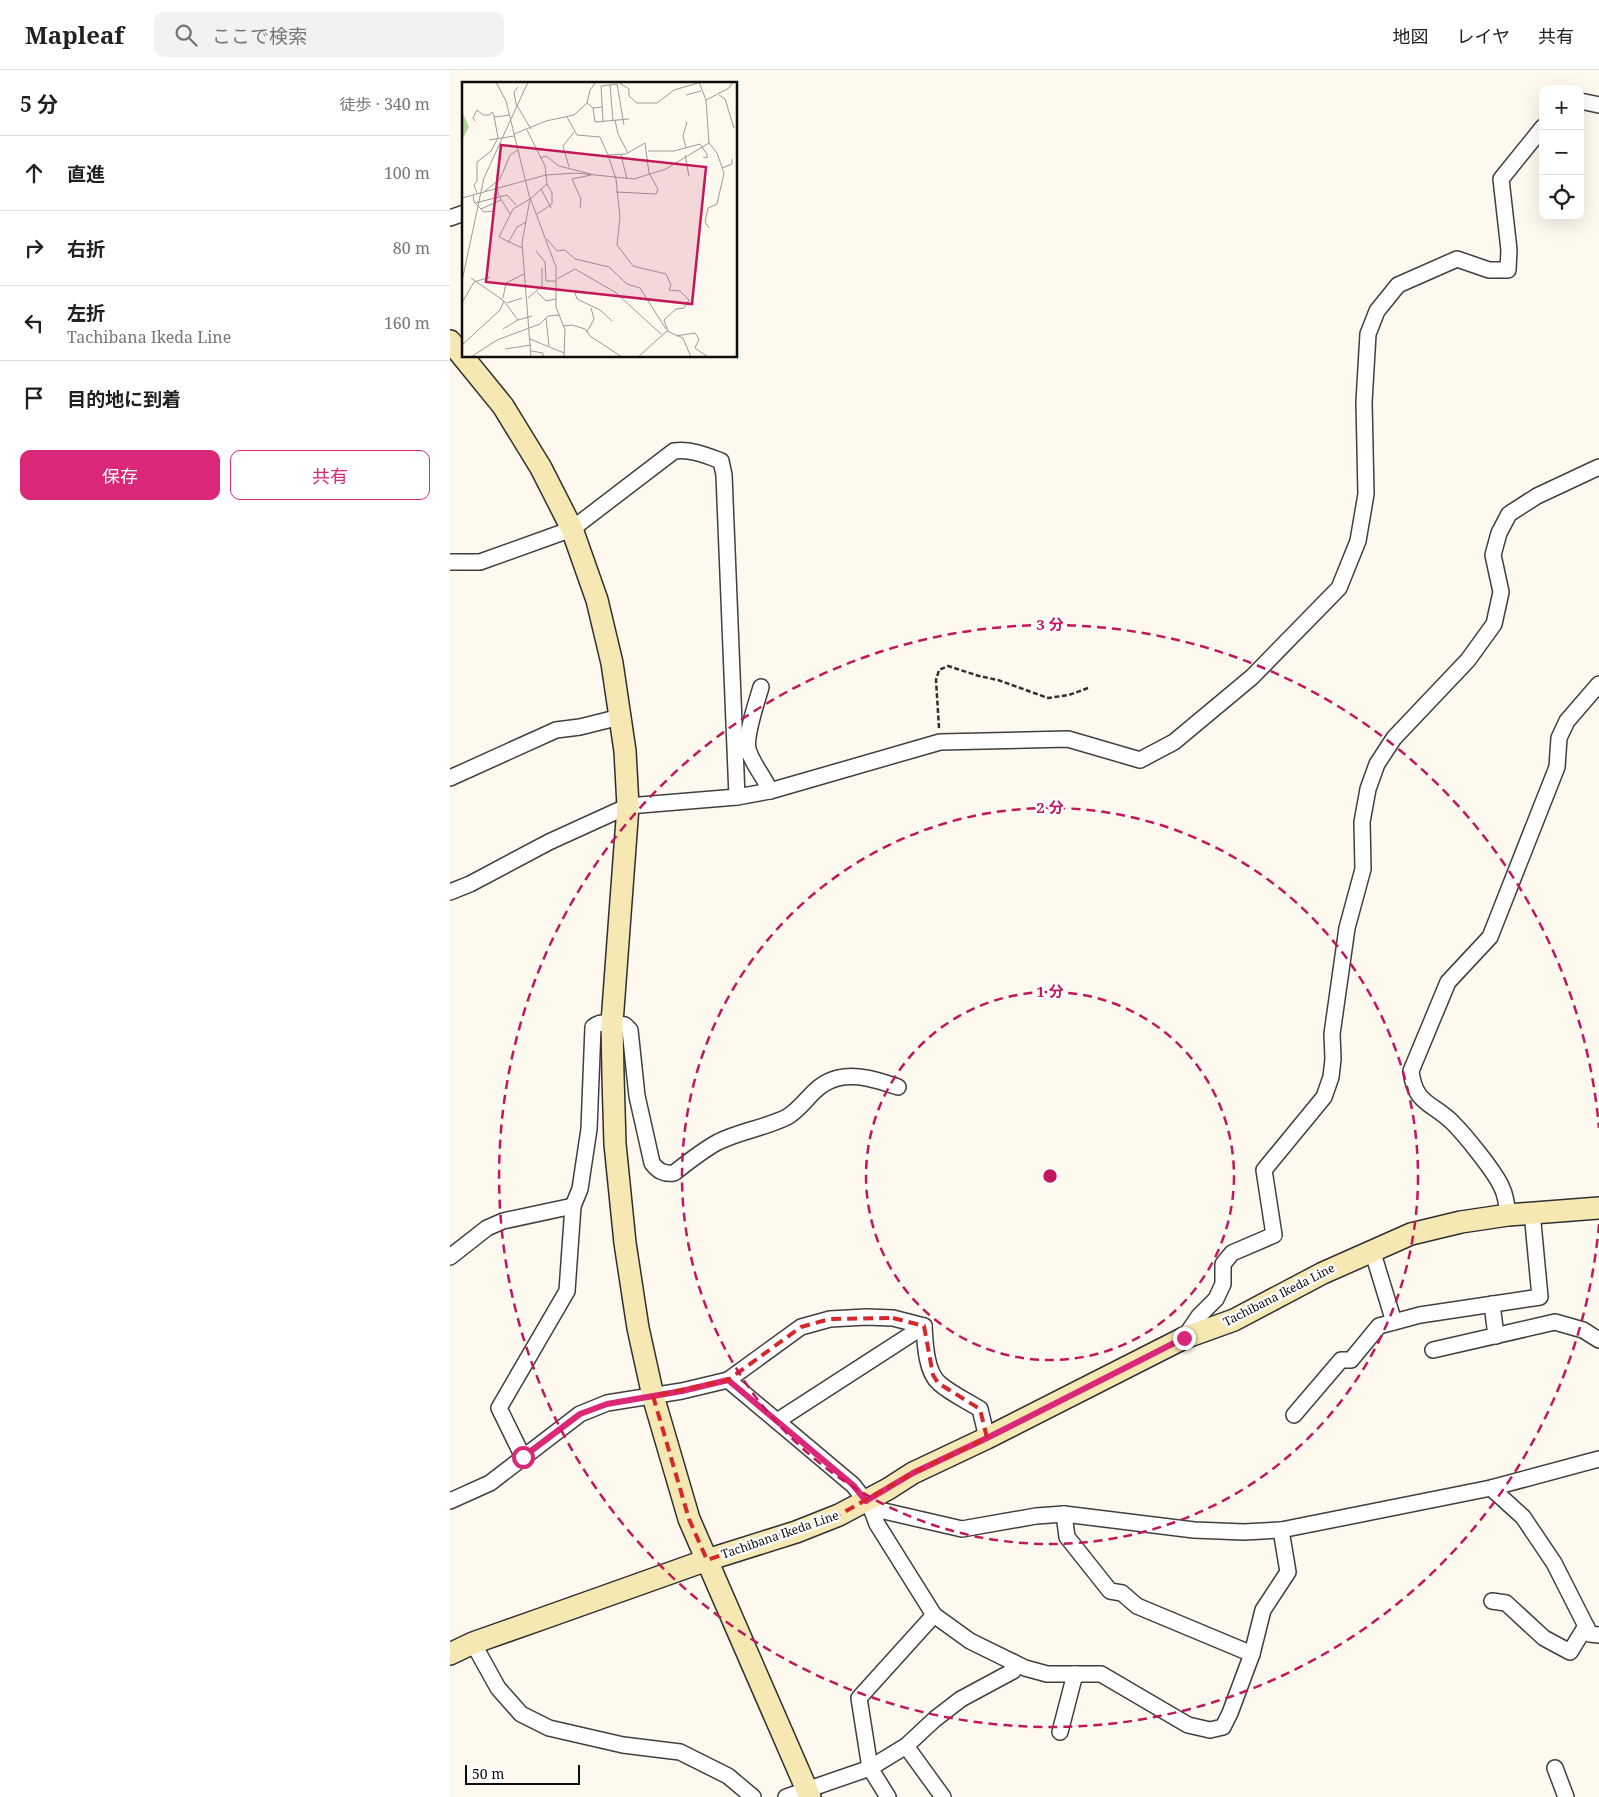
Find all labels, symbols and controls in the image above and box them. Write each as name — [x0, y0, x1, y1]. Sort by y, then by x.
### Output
search box — [154, 12, 504, 57]
text: Mapleaf — [25, 18, 124, 51]
icon: search — [172, 21, 200, 49]
text: ここで検索 — [212, 23, 307, 49]
text: 地図 — [1393, 24, 1429, 48]
text: レイヤ — [1457, 24, 1510, 48]
text: 共有 — [1538, 24, 1574, 48]
inset map — [462, 82, 738, 358]
map controls — [1539, 85, 1584, 220]
button: + — [1539, 85, 1584, 130]
text: 5 分 — [20, 90, 58, 118]
text: 徒歩 · 340 m — [340, 93, 430, 115]
button: − — [1539, 130, 1584, 175]
icon: ahead — [20, 159, 48, 187]
text: 直進 — [67, 161, 105, 187]
text: 100 m — [384, 162, 430, 184]
button: locate — [1539, 175, 1584, 220]
icon: right — [20, 234, 48, 262]
text: 右折 — [67, 236, 105, 262]
text: 80 m — [393, 237, 430, 259]
text: 左折 — [67, 300, 105, 326]
icon: left — [20, 309, 48, 337]
text: 160 m — [384, 312, 430, 334]
text: Tachibana Ikeda Line — [67, 326, 231, 348]
icon: arrive — [20, 384, 48, 412]
text: 目的地に到着 — [67, 386, 181, 412]
button: 保存 — [20, 450, 220, 500]
button: 共有 — [230, 450, 430, 500]
text: 3 分 — [1036, 614, 1064, 634]
text: 2 分 — [1036, 797, 1064, 817]
text: 1 分 — [1036, 981, 1064, 1001]
centre of rings — [1041, 1167, 1059, 1185]
street label: Tachibana Ikeda Line — [1220, 1259, 1338, 1330]
route end — [1173, 1327, 1196, 1350]
route start — [512, 1446, 535, 1469]
street label: Tachibana Ikeda Line — [719, 1506, 841, 1563]
scale bar — [465, 1762, 580, 1785]
text: 50 m — [472, 1764, 505, 1783]

